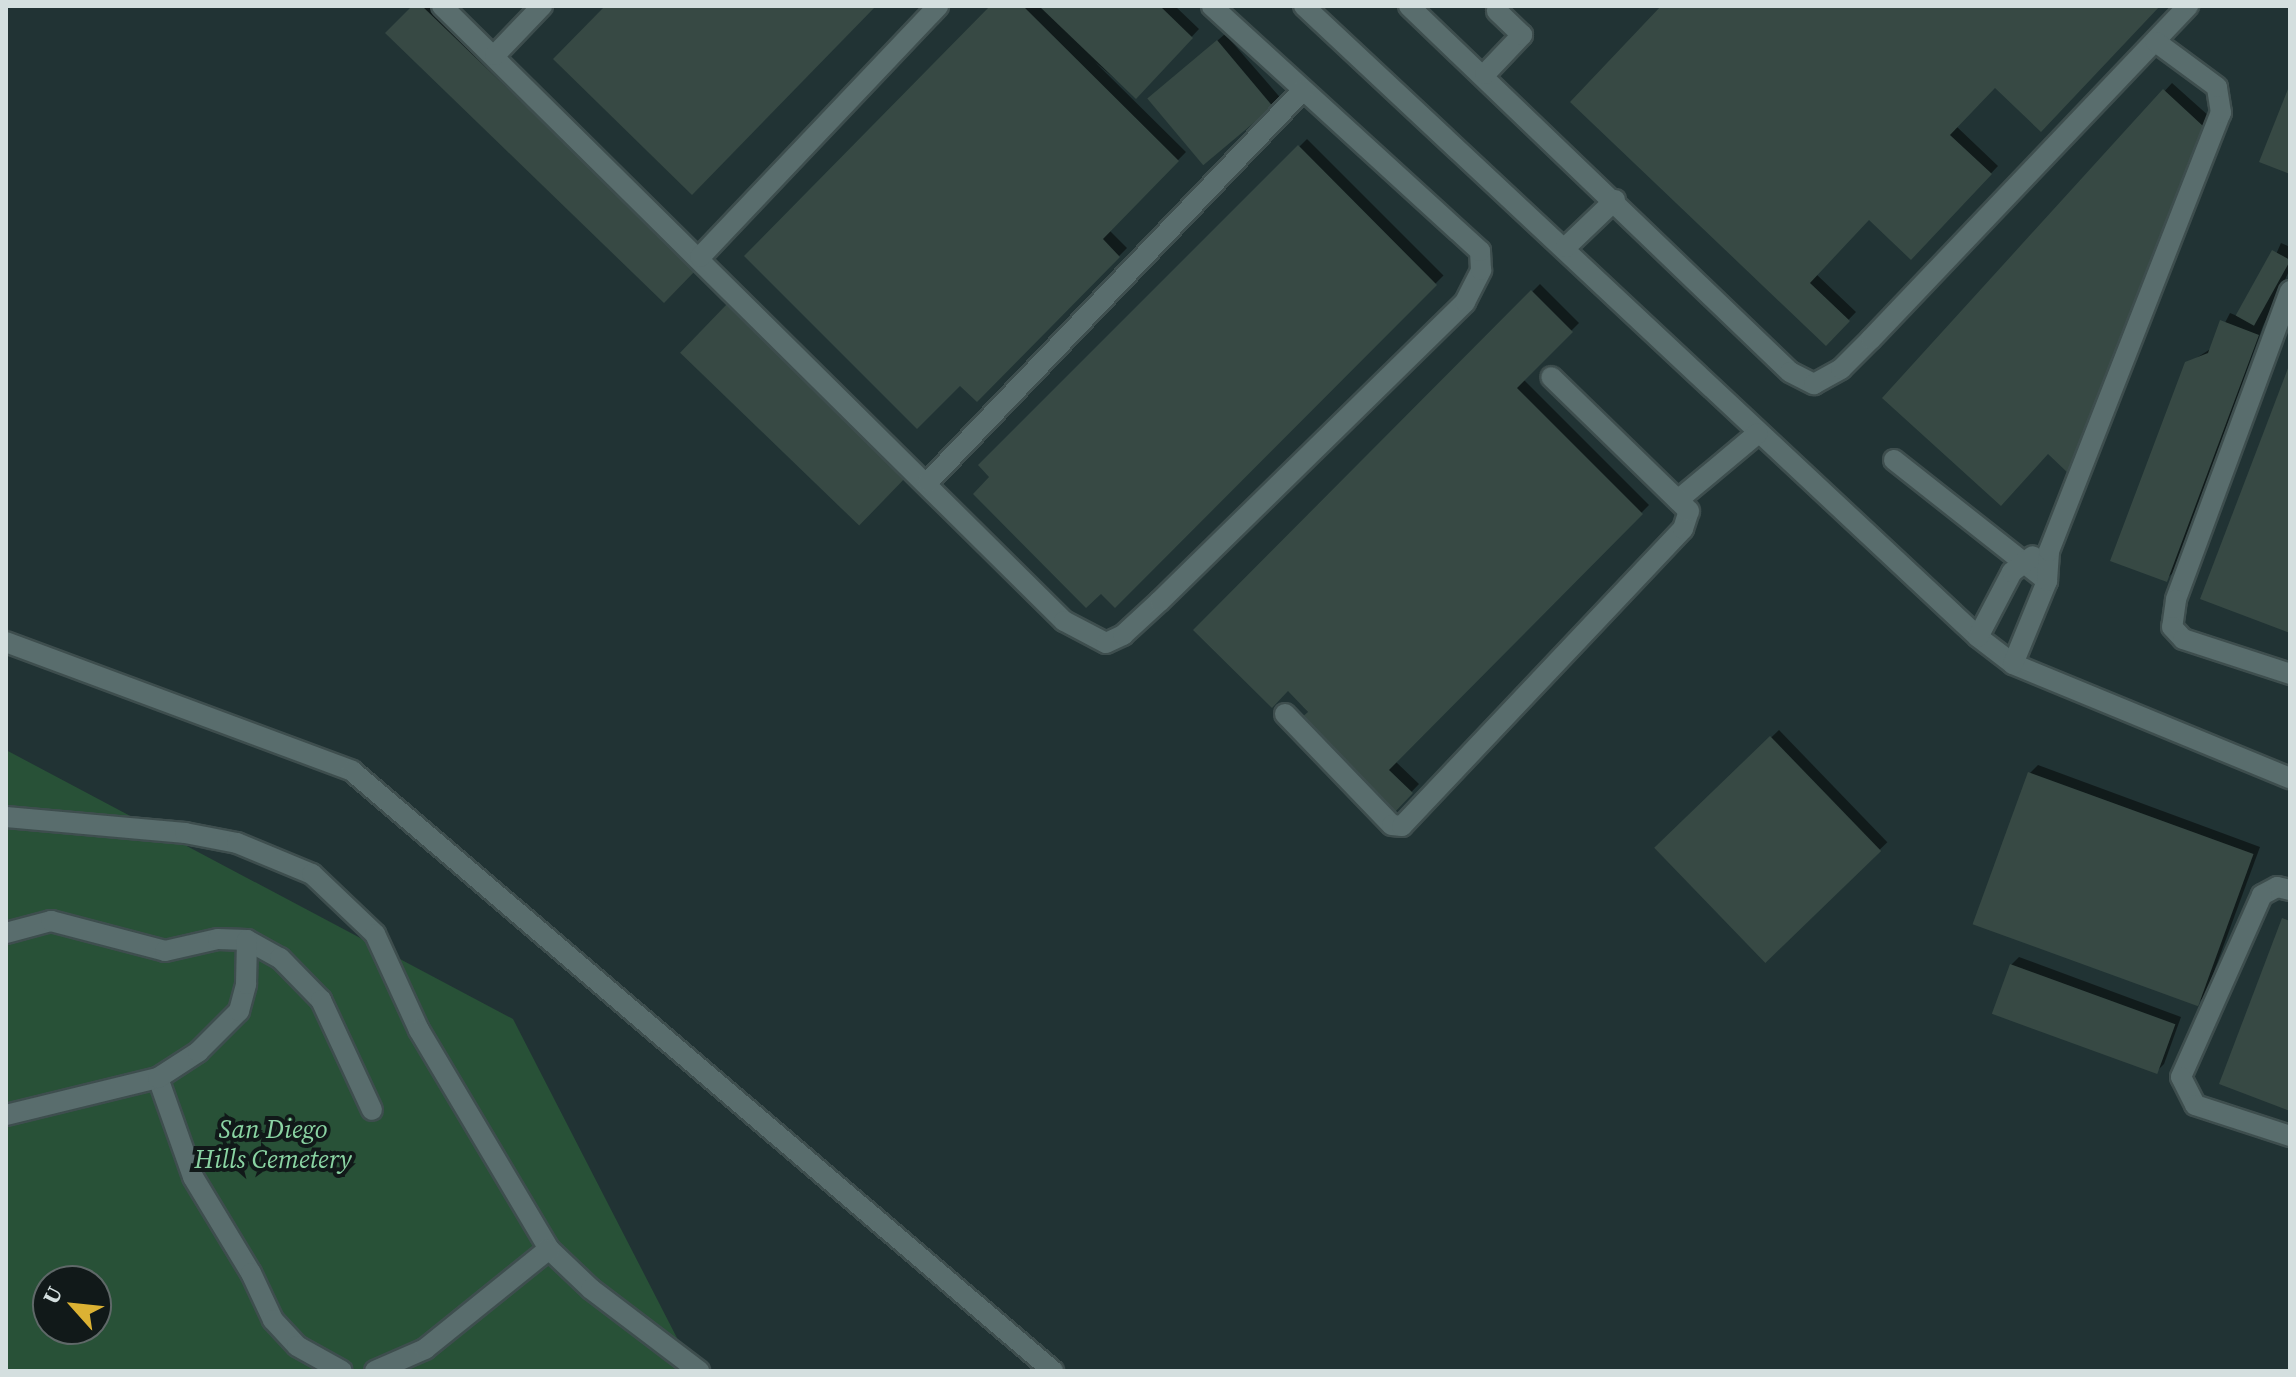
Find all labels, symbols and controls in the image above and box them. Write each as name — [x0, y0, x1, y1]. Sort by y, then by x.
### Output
park label: San Diego Hills Cemetery — [194, 1114, 352, 1176]
north arrow — [32, 1265, 112, 1345]
text: U — [35, 1281, 69, 1309]

